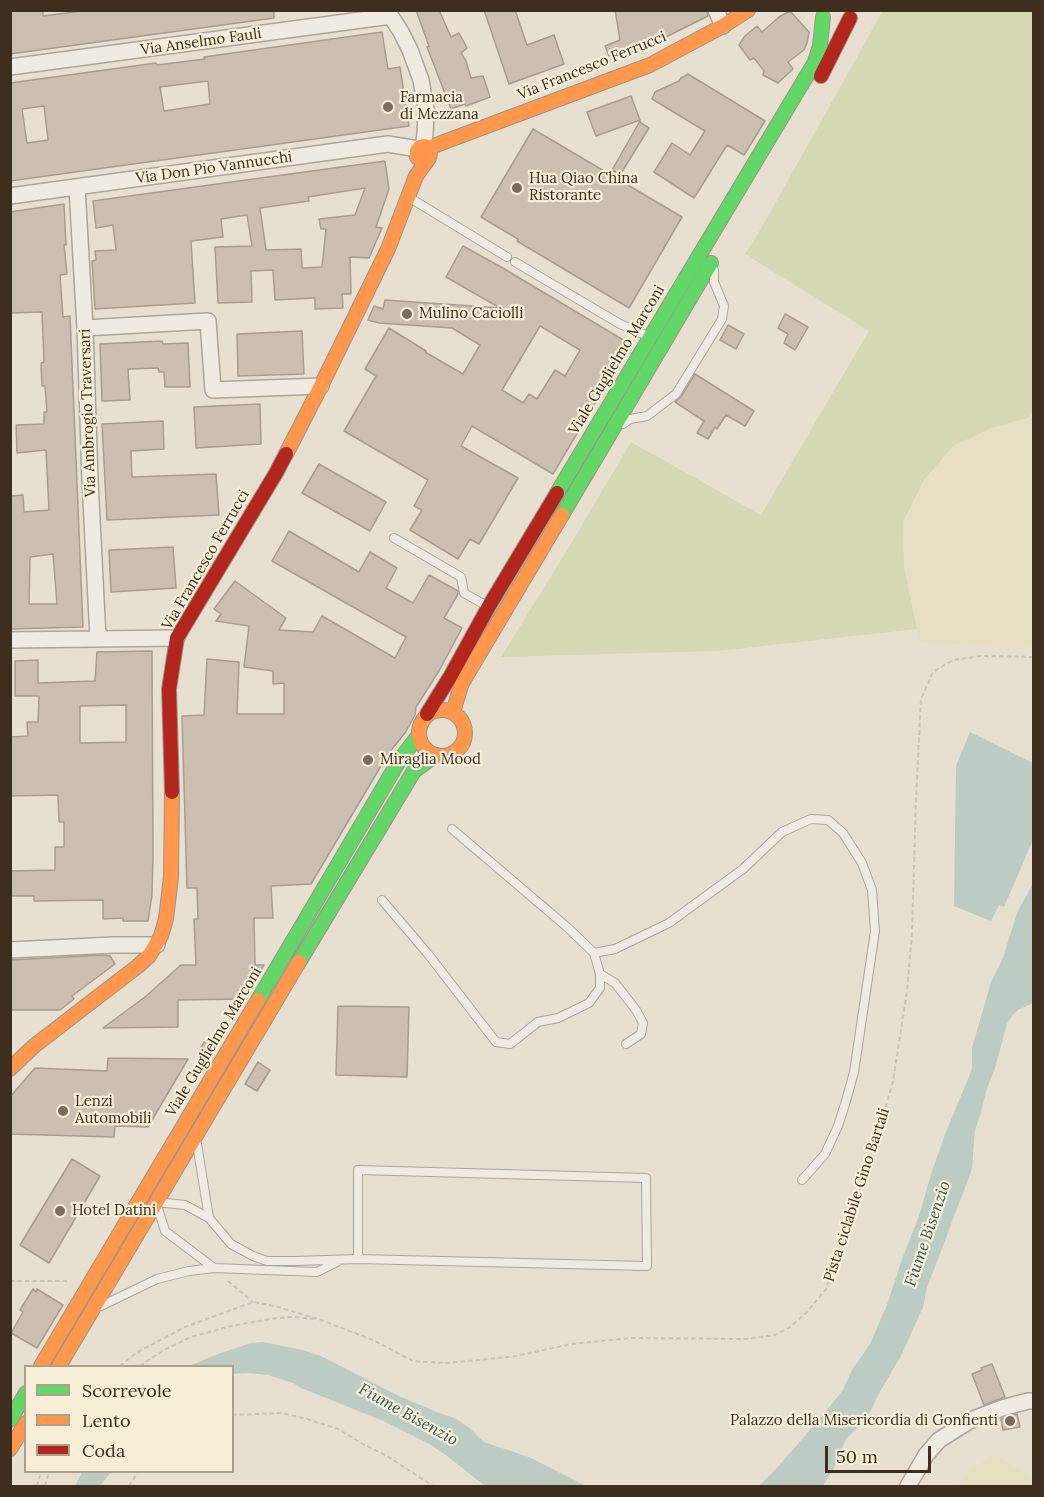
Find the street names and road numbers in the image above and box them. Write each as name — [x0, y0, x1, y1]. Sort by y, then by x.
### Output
street label: Via Anselmo Fauli — [139, 25, 263, 59]
street label: Via Francesco Ferrucci — [515, 28, 669, 104]
street label: Via Don Pio Vannucchi — [135, 148, 293, 188]
street label: Viale Guglielmo Marconi — [565, 282, 669, 438]
street label: Via Ambrogio Traversari — [76, 328, 100, 498]
street label: Via Francesco Ferrucci — [159, 487, 253, 633]
street label: Viale Guglielmo Marconi — [162, 964, 266, 1120]
street label: Pista ciclabile Gino Bartali — [820, 1106, 894, 1284]

